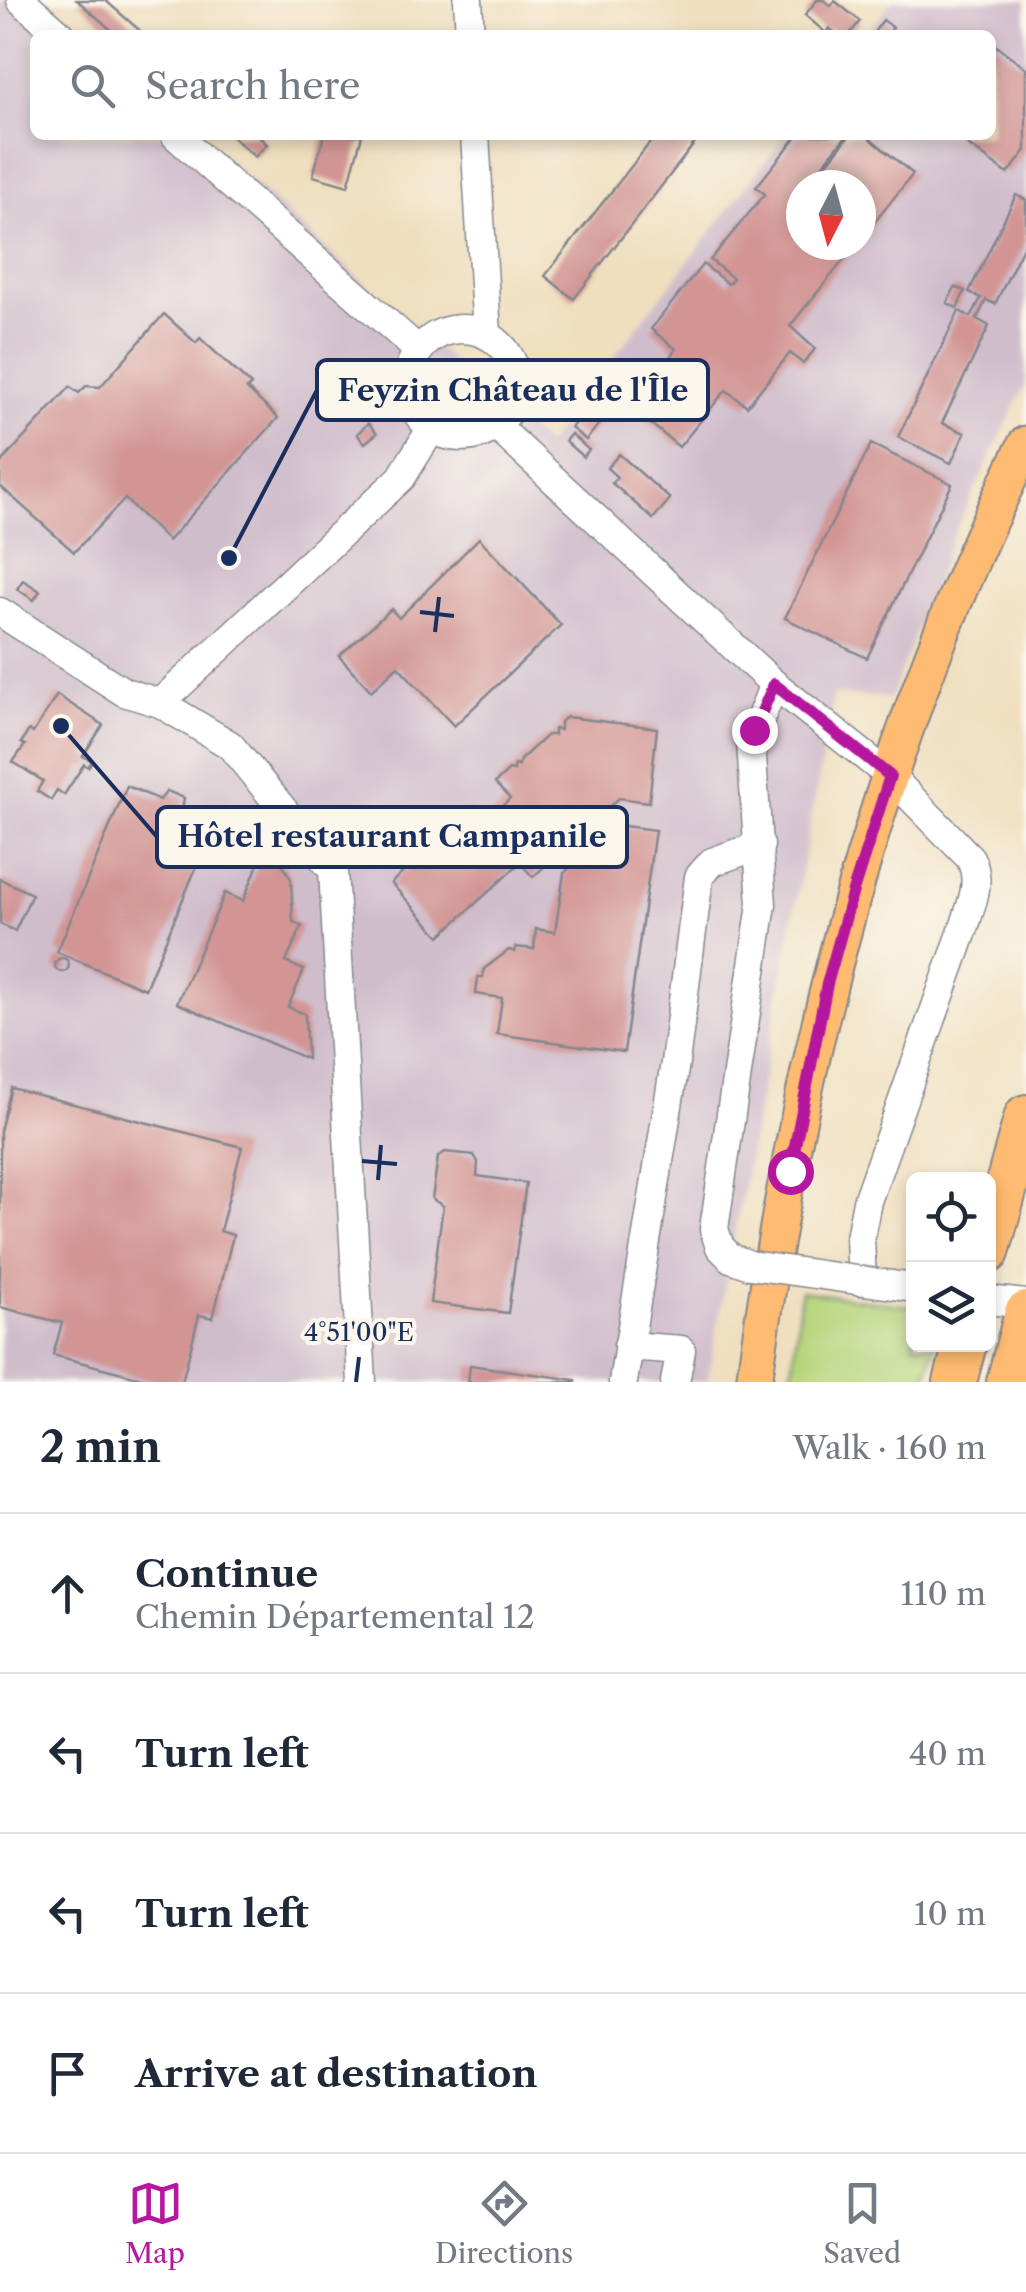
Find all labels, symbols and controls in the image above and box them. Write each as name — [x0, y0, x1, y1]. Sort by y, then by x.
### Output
search box — [30, 30, 996, 140]
icon: search — [65, 58, 120, 113]
text: Search here — [145, 62, 360, 109]
north arrow — [786, 170, 876, 260]
callout: Feyzin Château de l'Île — [317, 360, 708, 420]
text: Feyzin Château de l'Île — [337, 372, 689, 409]
route end — [732, 708, 778, 754]
callout: Hôtel restaurant Campanile — [157, 807, 627, 867]
text: Hôtel restaurant Campanile — [177, 818, 607, 855]
route start — [768, 1149, 814, 1195]
map controls — [906, 1172, 996, 1352]
button: locate — [906, 1172, 996, 1262]
button: layers — [906, 1262, 996, 1352]
text: 4°51'00"E — [304, 1317, 414, 1348]
text: 2 min — [40, 1421, 161, 1473]
text: Walk · 160 m — [793, 1428, 986, 1467]
text: Continue — [135, 1550, 318, 1597]
icon: ahead — [40, 1566, 95, 1621]
text: 110 m — [900, 1574, 986, 1613]
text: Chemin Départemental 12 — [135, 1597, 535, 1636]
icon: left — [40, 1726, 95, 1781]
text: Turn left — [135, 1730, 309, 1777]
text: 40 m — [909, 1734, 986, 1773]
icon: left — [40, 1886, 95, 1941]
text: Turn left — [135, 1890, 309, 1937]
text: 10 m — [914, 1894, 986, 1933]
icon: arrive — [40, 2046, 95, 2101]
text: Arrive at destination — [135, 2050, 538, 2097]
tab: Map — [125, 2176, 185, 2270]
tab: Directions — [435, 2176, 573, 2270]
tab: Saved — [823, 2176, 901, 2270]

